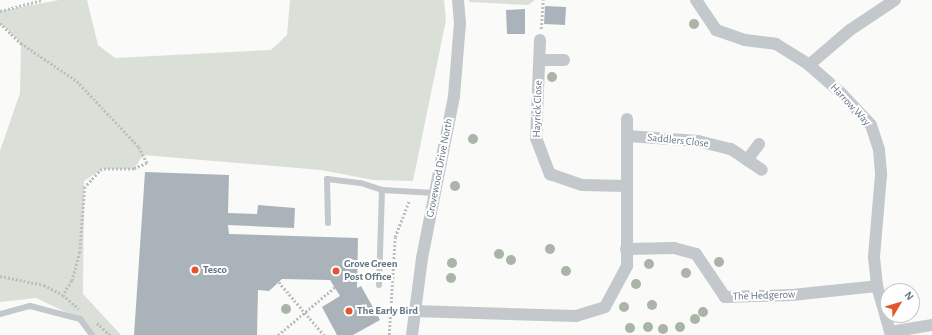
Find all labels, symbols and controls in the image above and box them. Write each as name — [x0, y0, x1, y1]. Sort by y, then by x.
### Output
street label: Hayrick Close — [530, 80, 546, 138]
street label: Harrow Way — [827, 81, 873, 129]
street label: Grovewood Drive North — [424, 117, 456, 219]
street label: Saddlers Close — [647, 131, 709, 151]
place label: Grove Green Post Office — [344, 258, 397, 284]
place label: Tesco — [203, 263, 227, 277]
marker: Tesco — [190, 265, 200, 275]
marker: Grove Green Post Office — [331, 266, 341, 276]
north arrow — [880, 283, 920, 323]
street label: The Hedgerow — [732, 288, 796, 304]
text: N — [902, 290, 916, 302]
place label: The Early Bird — [357, 304, 418, 318]
marker: The Early Bird — [344, 306, 354, 316]

